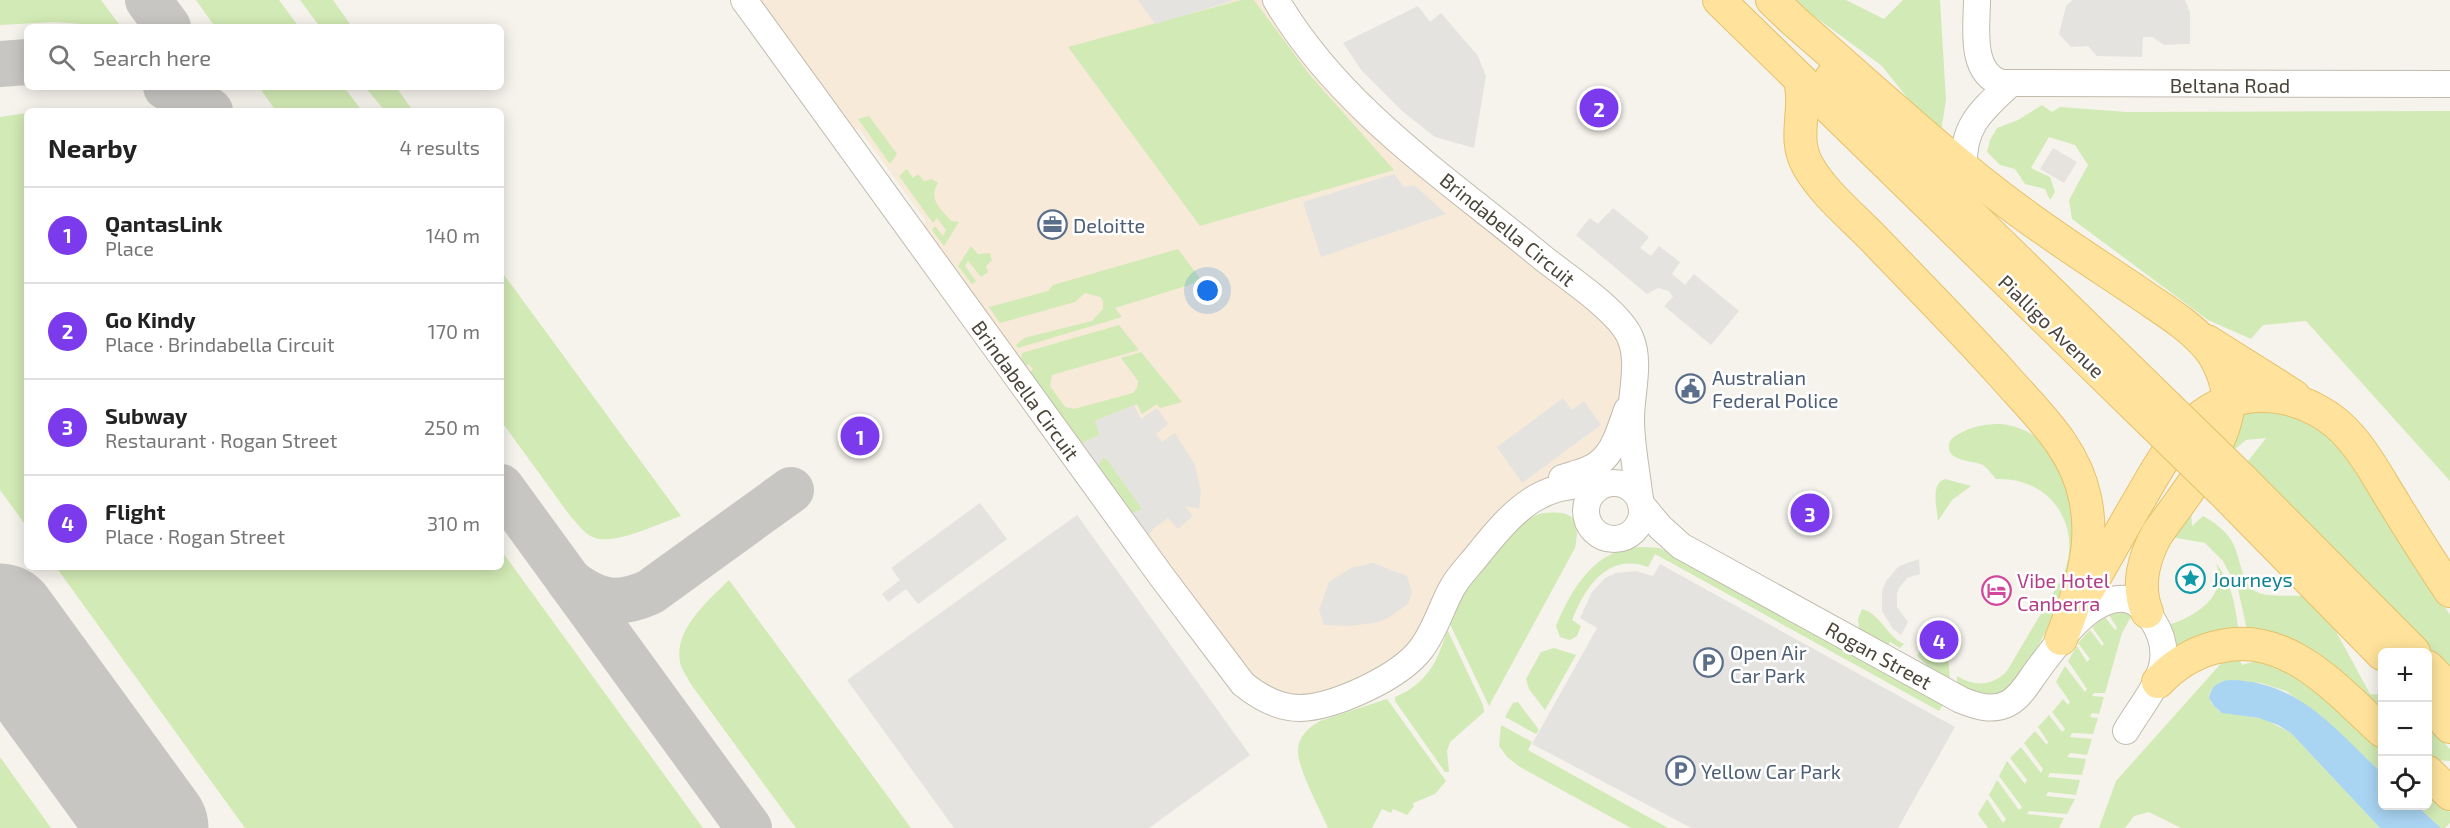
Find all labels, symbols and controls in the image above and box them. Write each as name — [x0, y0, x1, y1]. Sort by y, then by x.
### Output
search box — [24, 24, 504, 90]
icon: search — [45, 41, 78, 74]
text: Search here — [93, 44, 211, 70]
street label: Beltana Road — [2170, 73, 2290, 97]
pin: 2 — [1580, 86, 1618, 130]
text: Nearby — [48, 132, 137, 163]
text: 4 results — [400, 135, 480, 159]
street label: Brindabella Circuit — [1436, 167, 1581, 291]
office icon: Deloitte — [1036, 209, 1068, 241]
text: QantasLink — [105, 210, 223, 236]
place label: Deloitte — [1073, 213, 1145, 237]
text: 1 — [63, 223, 72, 247]
text: 140 m — [426, 223, 480, 247]
text: Place — [105, 236, 154, 260]
street label: Pialligo Avenue — [1994, 269, 2110, 383]
your location — [1193, 276, 1222, 305]
text: Go Kindy — [105, 306, 196, 332]
street label: Brindabella Circuit — [967, 315, 1085, 465]
text: 2 — [62, 319, 73, 343]
text: 170 m — [428, 319, 480, 343]
text: Place · Brindabella Circuit — [105, 332, 335, 356]
place label: Australian Federal Police — [1712, 365, 1839, 412]
public building icon: Australian Federal Police — [1675, 372, 1707, 404]
text: Subway — [105, 402, 187, 428]
pin: 1 — [840, 414, 880, 458]
text: 3 — [62, 415, 73, 439]
text: 250 m — [424, 415, 480, 439]
text: Restaurant · Rogan Street — [105, 428, 337, 452]
pin: 3 — [1790, 490, 1830, 536]
text: Flight — [105, 498, 166, 524]
text: 4 — [61, 511, 74, 535]
text: 310 m — [427, 511, 480, 535]
text: Place · Rogan Street — [105, 524, 285, 548]
place icon: Journeys — [2175, 563, 2207, 595]
place label: Journeys — [2212, 567, 2293, 591]
place label: Vibe Hotel Canberra — [2017, 568, 2110, 615]
hotel icon: Vibe Hotel Canberra — [1980, 575, 2012, 607]
street label: Rogan Street — [1822, 616, 1936, 694]
pin: 4 — [1920, 618, 1958, 662]
place label: Open Air Car Park — [1730, 640, 1807, 687]
parking icon: Open Air Car Park — [1693, 647, 1725, 679]
map controls — [2378, 648, 2432, 810]
button: + — [2378, 648, 2432, 702]
button: − — [2378, 702, 2432, 756]
parking icon: Yellow Car Park — [1664, 755, 1696, 787]
button: locate — [2378, 756, 2432, 810]
place label: Yellow Car Park — [1701, 759, 1841, 783]

